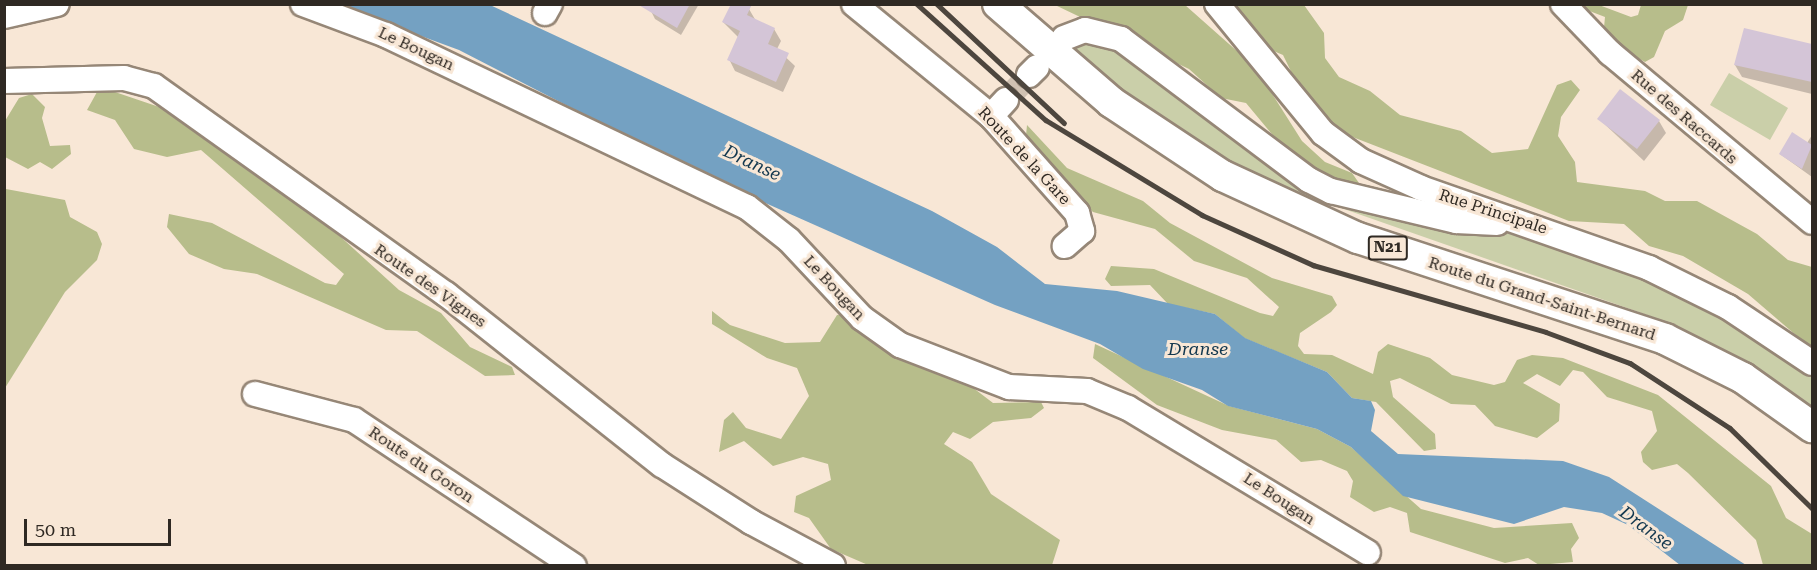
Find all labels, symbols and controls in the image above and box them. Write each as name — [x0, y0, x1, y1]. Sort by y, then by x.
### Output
street label: Le Bougan — [375, 23, 457, 75]
street label: Rue des Raccards — [1627, 66, 1741, 168]
street label: Route de la Gare — [974, 103, 1074, 209]
water label: Dranse — [720, 140, 784, 186]
street label: Rue Principale — [1436, 185, 1550, 239]
road number: N21 — [1367, 236, 1409, 260]
street label: Route des Vignes — [370, 240, 490, 332]
street label: Le Bougan — [799, 252, 869, 324]
street label: Route du Grand-Saint-Bernard — [1426, 253, 1658, 345]
water label: Dranse — [1168, 338, 1228, 360]
street label: Route du Goron — [365, 423, 477, 507]
street label: Le Bougan — [1240, 469, 1318, 529]
water label: Dranse — [1615, 502, 1677, 554]
scale bar — [27, 507, 174, 545]
text: 50 m — [35, 519, 76, 540]

